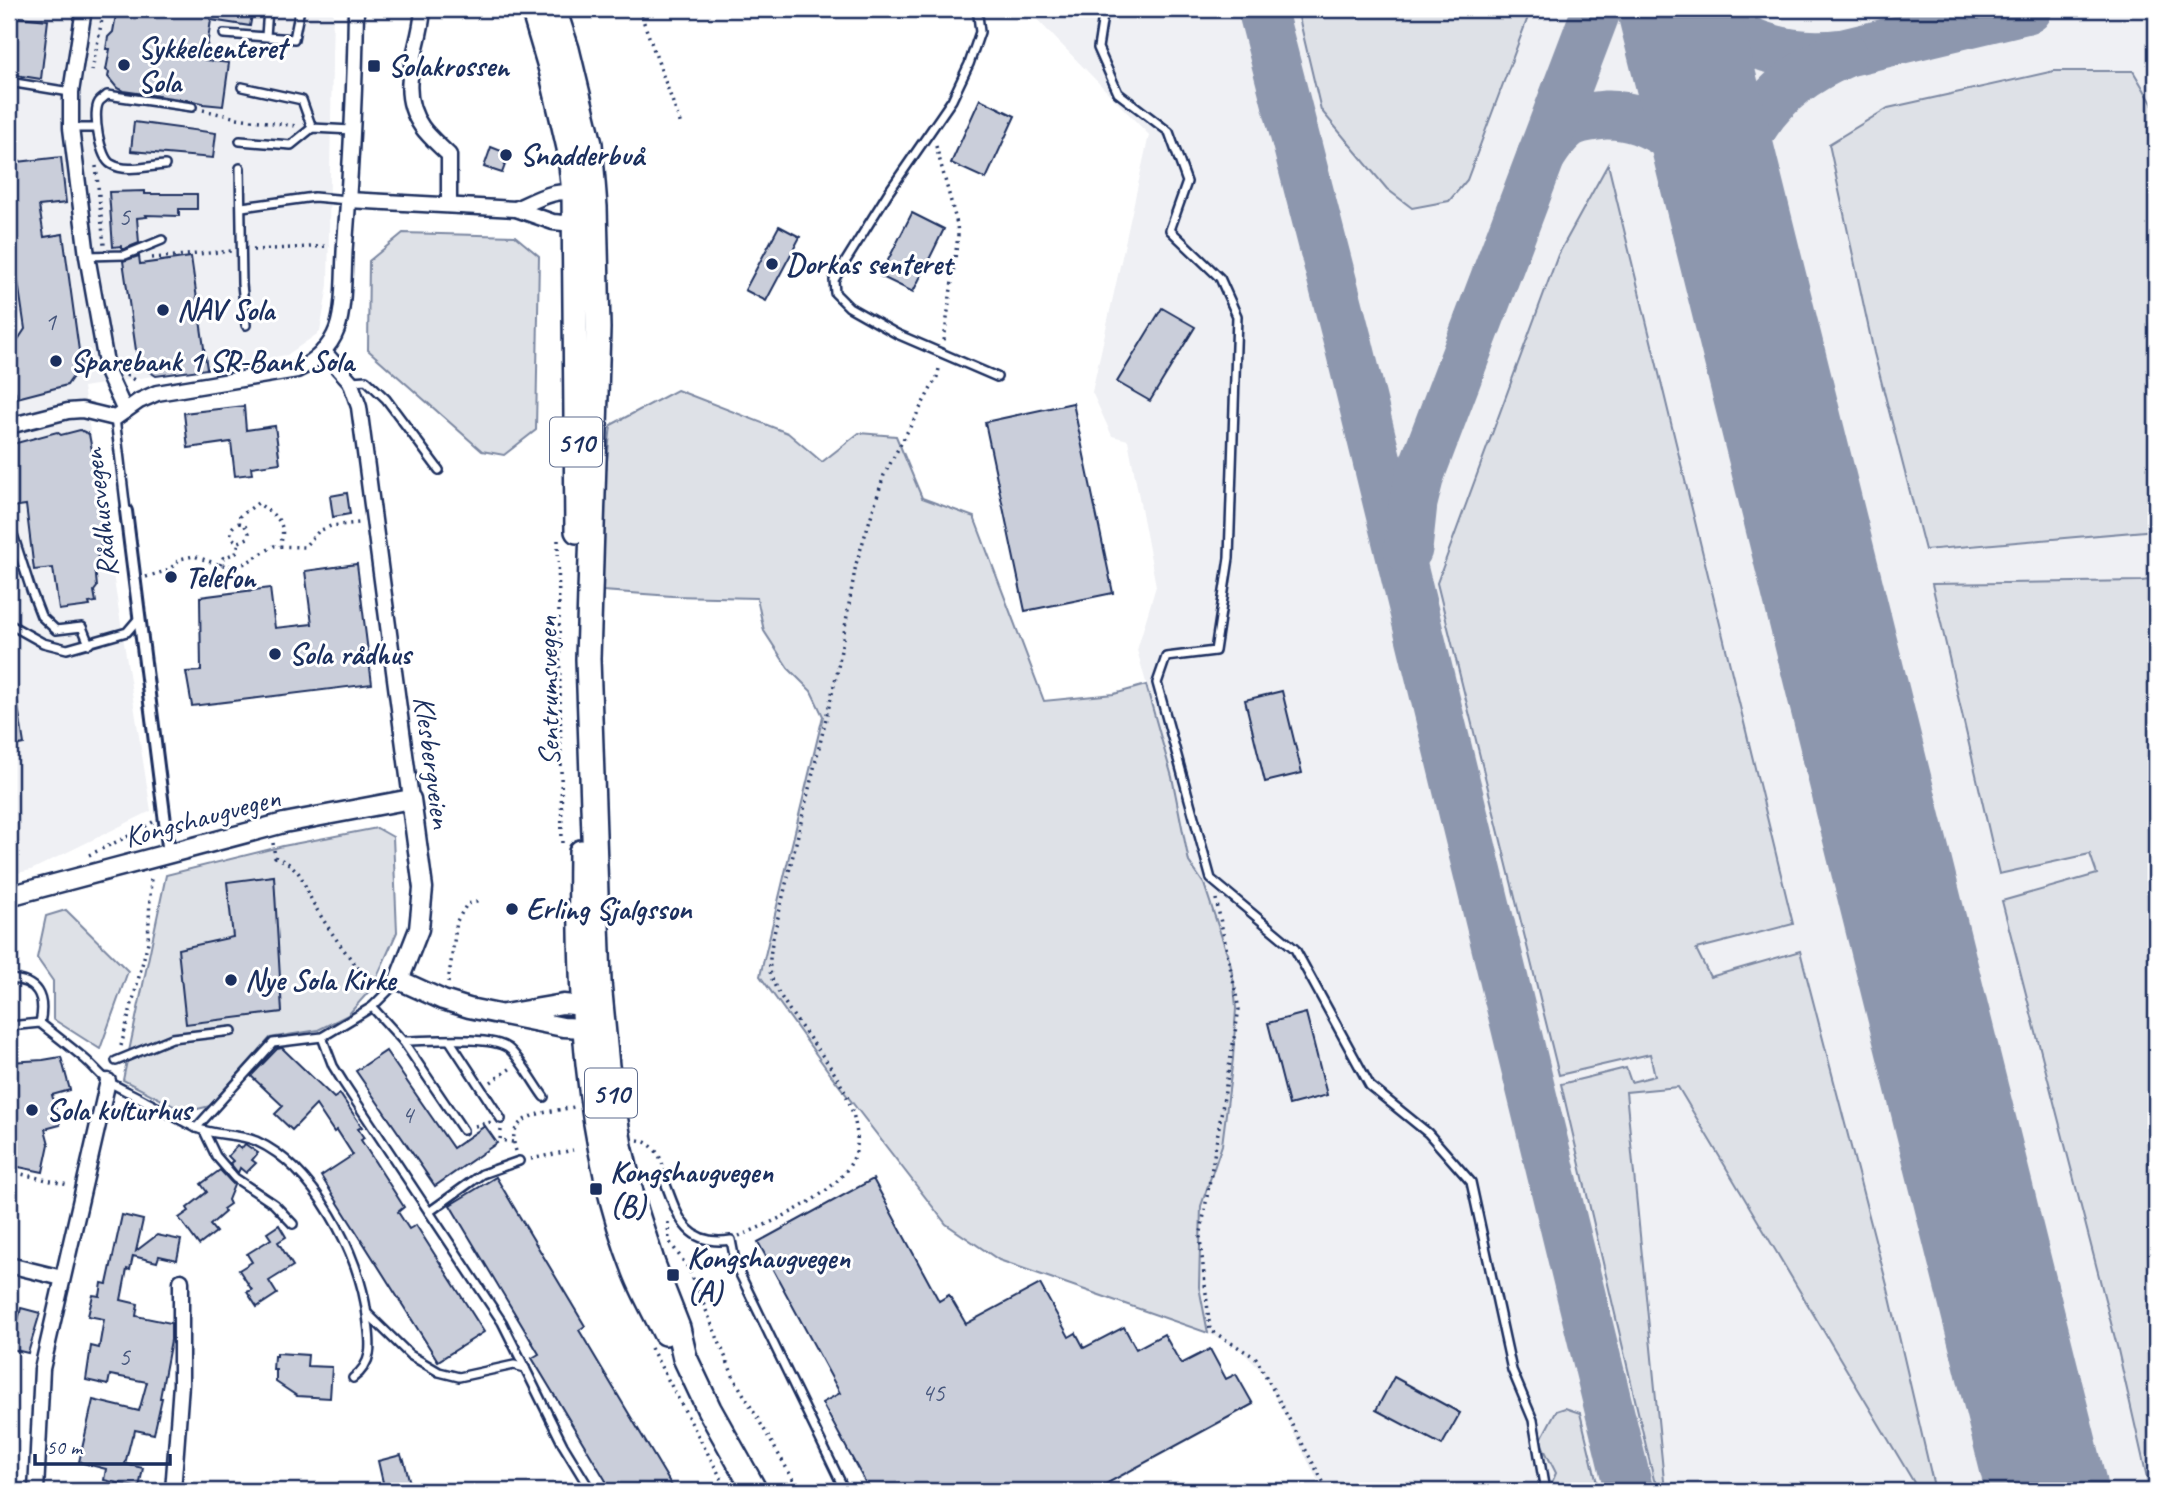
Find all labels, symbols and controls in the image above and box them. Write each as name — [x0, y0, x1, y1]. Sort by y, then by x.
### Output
place label: Sykkelcenteret Sola — [138, 29, 291, 101]
place label: Solakrossen — [388, 47, 511, 85]
marker: Sykkelcenteret Sola — [116, 57, 132, 73]
marker: Solakrossen — [366, 58, 382, 74]
place label: Snadderbuå — [520, 136, 647, 174]
marker: Snadderbuå — [498, 147, 514, 163]
house number: 5 — [118, 200, 131, 233]
place label: Dorkas senteret — [786, 245, 955, 283]
marker: Dorkas senteret — [764, 256, 780, 272]
place label: NAV Sola — [177, 291, 277, 329]
marker: NAV Sola — [155, 302, 171, 318]
house number: 1 — [44, 305, 57, 338]
place label: Sparebank 1 SR-Bank Sola — [70, 342, 356, 380]
marker: Sparebank 1 SR-Bank Sola — [48, 353, 64, 369]
road number: 510 — [550, 418, 602, 466]
street label: Rådhusvegen — [73, 445, 127, 580]
place label: Telefon — [185, 558, 258, 596]
marker: Telefon — [163, 569, 179, 585]
street label: Sentrumsvegen — [528, 615, 568, 766]
place label: Sola rådhus — [289, 635, 414, 673]
marker: Sola rådhus — [267, 646, 283, 662]
street label: Klesbergveien — [405, 693, 461, 832]
street label: Kongshaugvegen — [120, 778, 285, 856]
place label: Erling Sjalgsson — [526, 890, 693, 928]
marker: Erling Sjalgsson — [504, 901, 520, 917]
place label: Nye Sola Kirke — [245, 961, 398, 999]
marker: Nye Sola Kirke — [223, 972, 239, 988]
road number: 510 — [585, 1068, 637, 1118]
place label: Sola kulturhus — [46, 1091, 195, 1129]
house number: 4 — [401, 1098, 415, 1131]
marker: Sola kulturhus — [24, 1102, 40, 1118]
place label: Kongshaugvegen (B) — [610, 1153, 774, 1225]
marker: Kongshaugvegen (B) — [588, 1181, 604, 1197]
place label: Kongshaugvegen (A) — [687, 1239, 851, 1311]
marker: Kongshaugvegen (A) — [665, 1267, 681, 1283]
house number: 5 — [118, 1340, 131, 1373]
house number: 45 — [921, 1376, 946, 1409]
scale bar — [35, 1423, 170, 1467]
text: 50 m — [46, 1434, 84, 1460]

